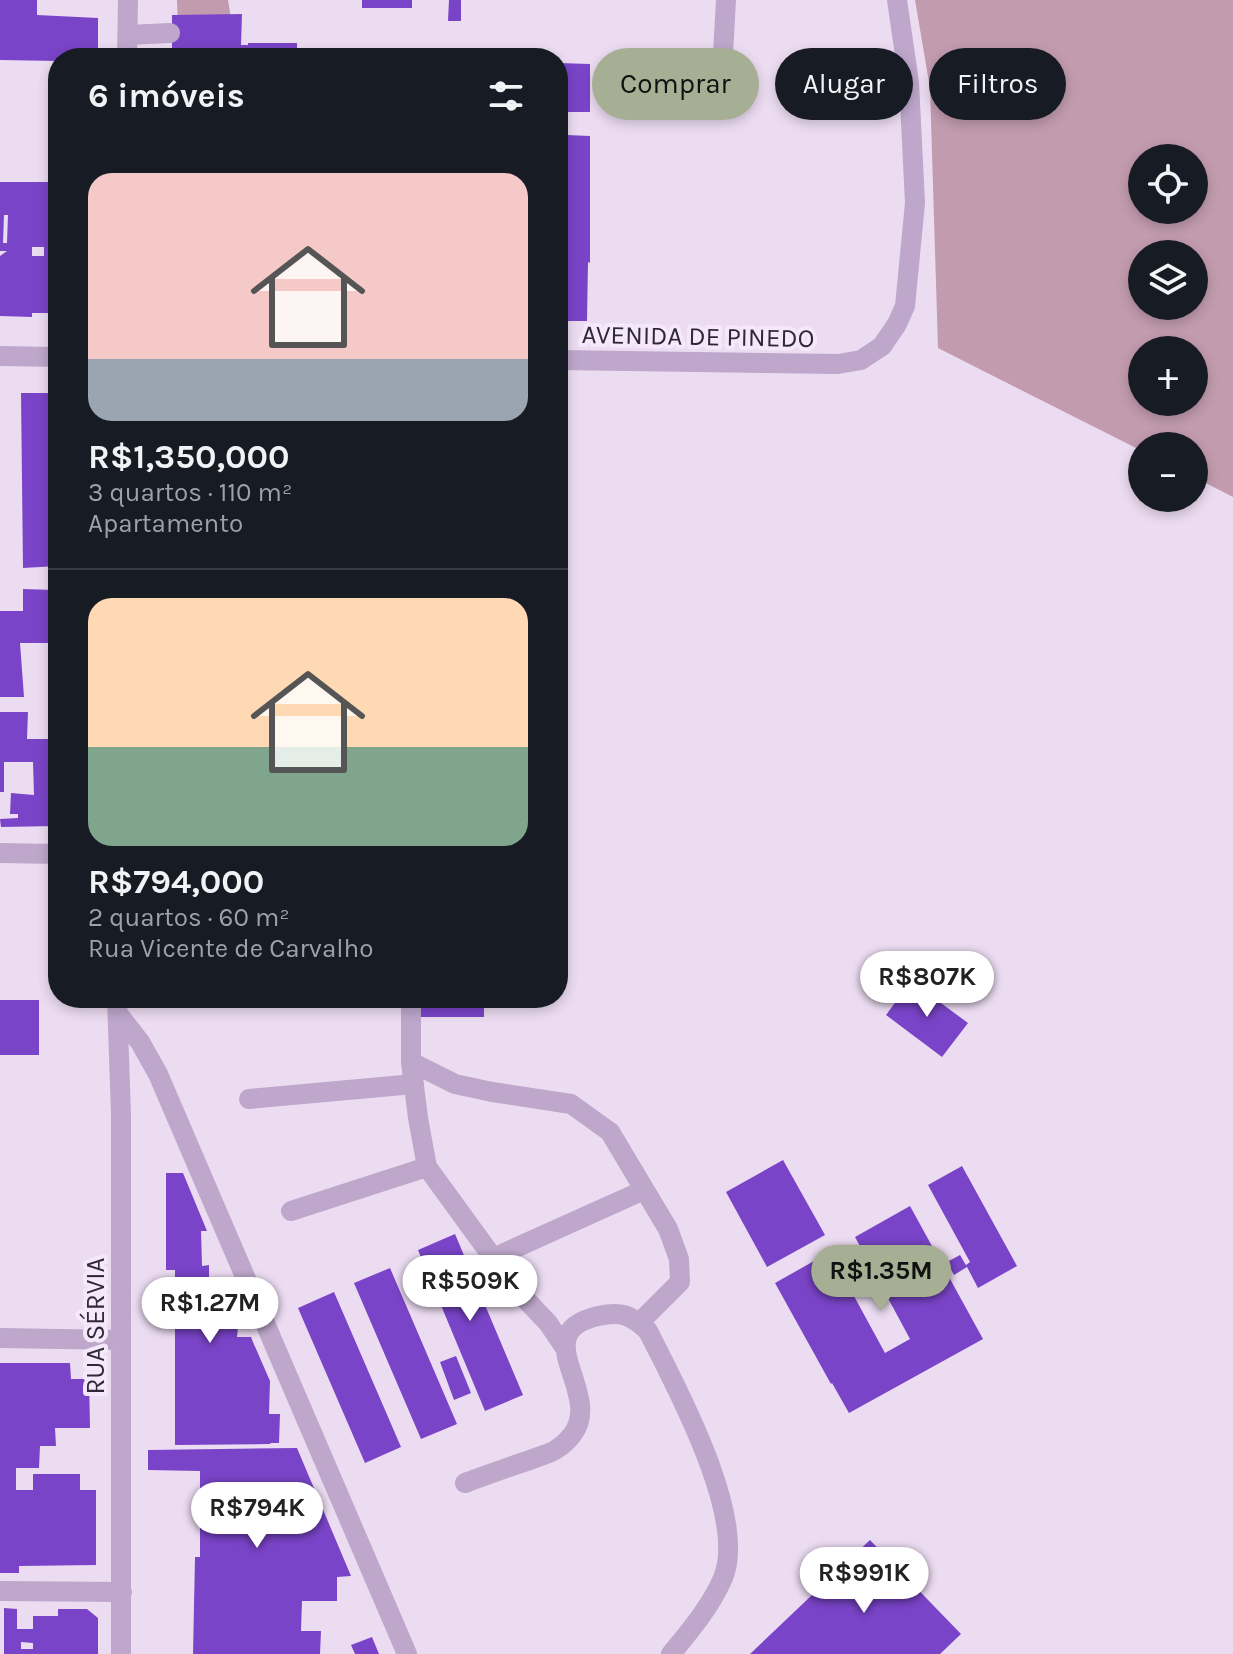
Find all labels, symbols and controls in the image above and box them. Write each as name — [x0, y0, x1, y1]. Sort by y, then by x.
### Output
chip: Comprar — [592, 48, 759, 120]
chip: Alugar — [775, 48, 913, 120]
chip: Filtros — [929, 48, 1066, 120]
icon: filters — [484, 74, 528, 118]
text: 6 imóveis — [88, 76, 245, 116]
map controls — [1128, 144, 1208, 512]
button: locate — [1128, 144, 1208, 224]
icon: home — [236, 225, 380, 369]
button: layers — [1128, 240, 1208, 320]
street label: AVENIDA DE PINEDO — [581, 319, 815, 354]
button: + — [1128, 336, 1208, 416]
button: − — [1128, 432, 1208, 512]
text: R$1,350,000 — [88, 437, 290, 477]
text: 3 quartos · 110 m² — [88, 477, 292, 508]
text: Apartamento — [88, 508, 243, 539]
icon: home — [236, 650, 380, 794]
text: R$794,000 — [88, 862, 264, 902]
text: 2 quartos · 60 m² — [88, 902, 290, 933]
text: Rua Vicente de Carvalho — [88, 933, 373, 964]
pin: R$807K — [862, 951, 992, 1019]
text: R$807K — [878, 961, 976, 992]
pin: R$1.35M — [807, 1245, 955, 1313]
pin: R$509K — [405, 1255, 535, 1323]
text: R$1.35M — [829, 1255, 933, 1286]
street label: RUA SÉRVIA — [79, 1257, 111, 1395]
text: R$509K — [420, 1265, 520, 1296]
pin: R$1.27M — [136, 1277, 284, 1345]
text: R$1.27M — [160, 1287, 260, 1318]
pin: R$794K — [192, 1482, 322, 1550]
text: R$794K — [209, 1492, 305, 1523]
pin: R$991K — [799, 1547, 929, 1615]
text: R$991K — [818, 1557, 910, 1588]

